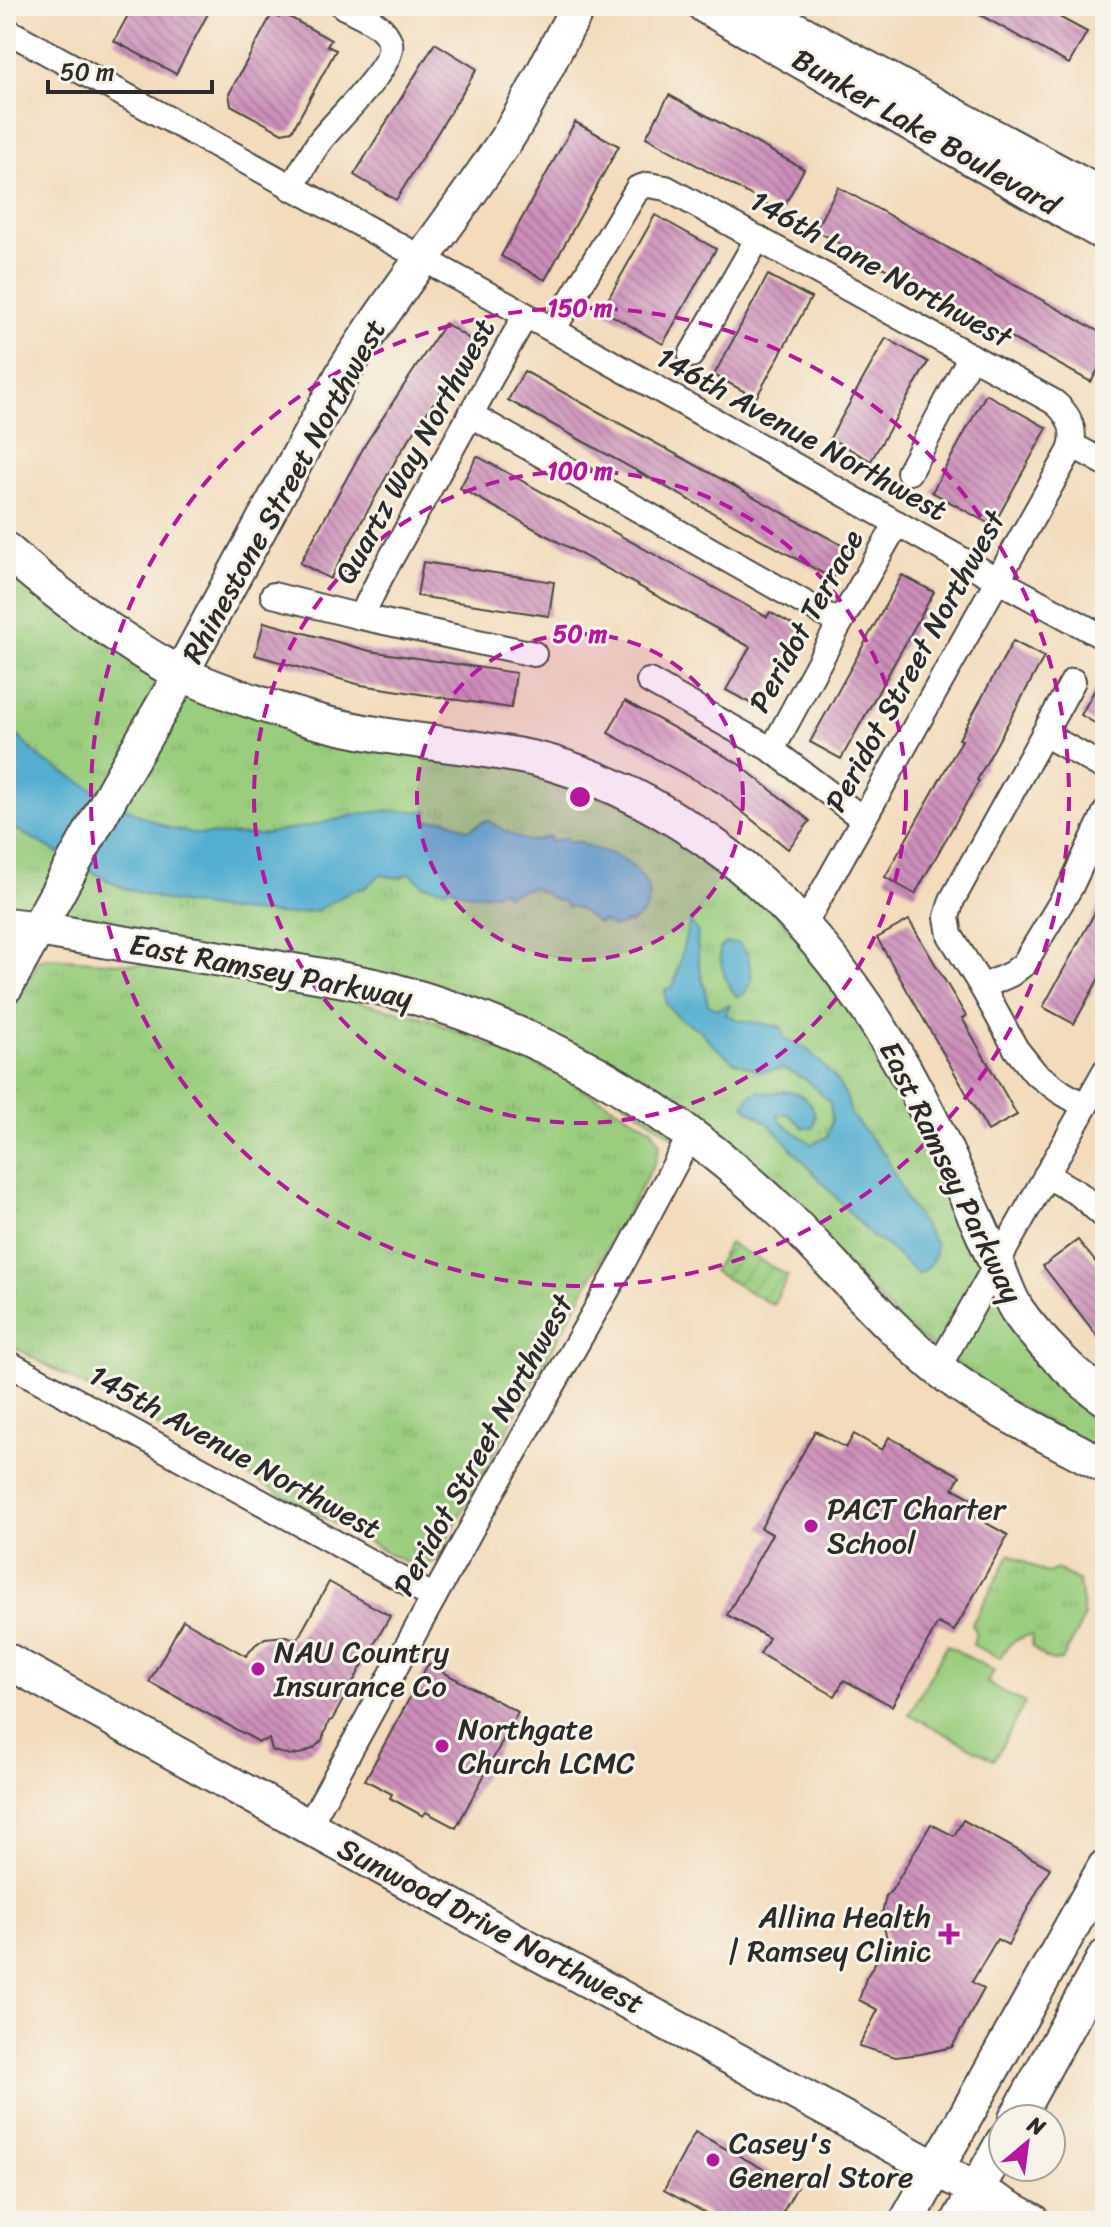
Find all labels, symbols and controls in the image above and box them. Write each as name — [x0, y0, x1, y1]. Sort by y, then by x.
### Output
street label: Bunker Lake Boulevard — [782, 33, 1072, 232]
scale bar — [48, 44, 212, 94]
text: 50 m — [60, 51, 115, 93]
street label: 146th Lane Northwest — [740, 174, 1024, 365]
text: 150 m — [548, 287, 613, 329]
street label: Rhinestone Street Northwest — [166, 308, 402, 674]
street label: Quartz Way Northwest — [319, 308, 511, 594]
street label: 146th Avenue Northwest — [646, 331, 958, 537]
text: 100 m — [547, 450, 613, 492]
street label: Peridot Street Northwest — [809, 498, 1022, 822]
street label: Peridot Terrace — [733, 519, 879, 723]
text: 50 m — [553, 613, 608, 655]
centre of rings — [566, 783, 594, 811]
street label: East Ramsey Parkway — [125, 917, 418, 1025]
street label: East Ramsey Parkway — [864, 1031, 1038, 1313]
street label: Peridot Street Northwest — [377, 1282, 590, 1606]
street label: 145th Avenue Northwest — [79, 1349, 391, 1555]
place label: PACT Charter School — [827, 1482, 1007, 1570]
marker: PACT Charter School — [802, 1517, 820, 1535]
place label: NAU Country Insurance Co — [273, 1625, 450, 1713]
marker: NAU Country Insurance Co — [249, 1660, 267, 1678]
place label: Northgate Church LCMC — [458, 1702, 635, 1790]
marker: Northgate Church LCMC — [433, 1737, 451, 1755]
street label: Sunwood Drive Northwest — [328, 1822, 654, 2030]
place label: Allina Health | Ramsey Clinic — [727, 1890, 931, 1978]
marker: Allina Health | Ramsey Clinic — [938, 1923, 960, 1945]
north arrow — [987, 2103, 1067, 2183]
text: N — [1019, 2105, 1053, 2147]
place label: Casey's General Store — [729, 2116, 913, 2204]
marker: Casey's General Store — [704, 2151, 722, 2169]

